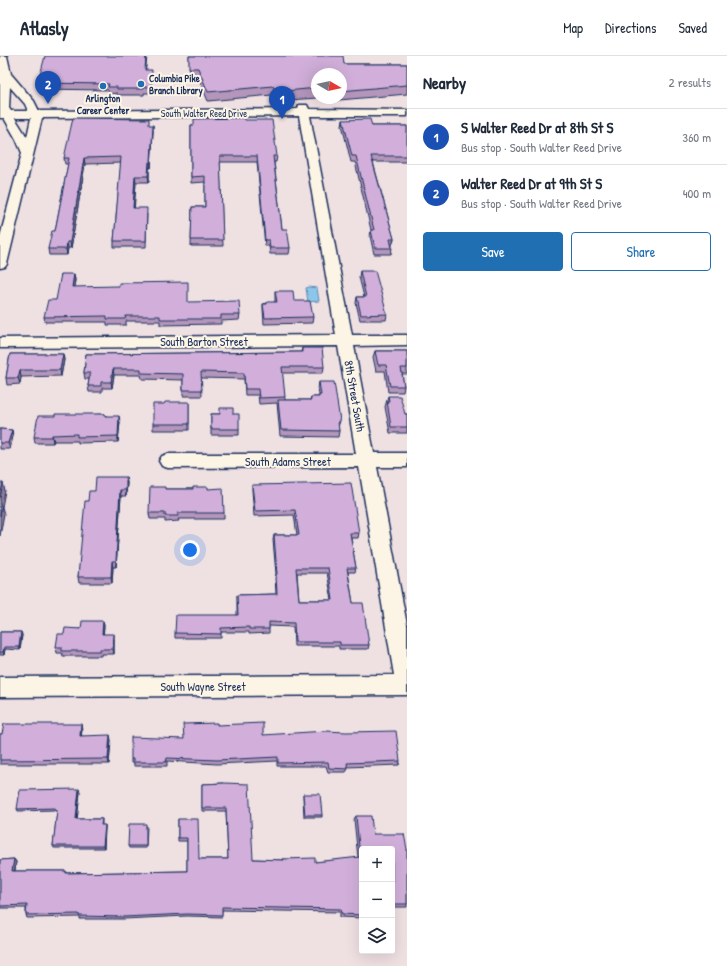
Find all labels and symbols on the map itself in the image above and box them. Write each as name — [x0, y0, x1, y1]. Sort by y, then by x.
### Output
north arrow — [311, 68, 347, 104]
pin: 2 — [35, 71, 61, 104]
place label: Columbia Pike Branch Library — [149, 72, 203, 98]
marker: Columbia Pike Branch Library — [136, 79, 146, 89]
marker: Arlington Career Center — [98, 81, 108, 91]
pin: 1 — [269, 86, 295, 119]
place label: Arlington Career Center — [77, 92, 129, 117]
street label: South Walter Reed Drive — [161, 107, 247, 120]
street label: South Barton Street — [160, 333, 249, 350]
street label: 8th Street South — [340, 359, 370, 433]
street label: South Adams Street — [245, 453, 332, 470]
your location — [180, 540, 200, 560]
street label: South Wayne Street — [160, 678, 246, 695]

